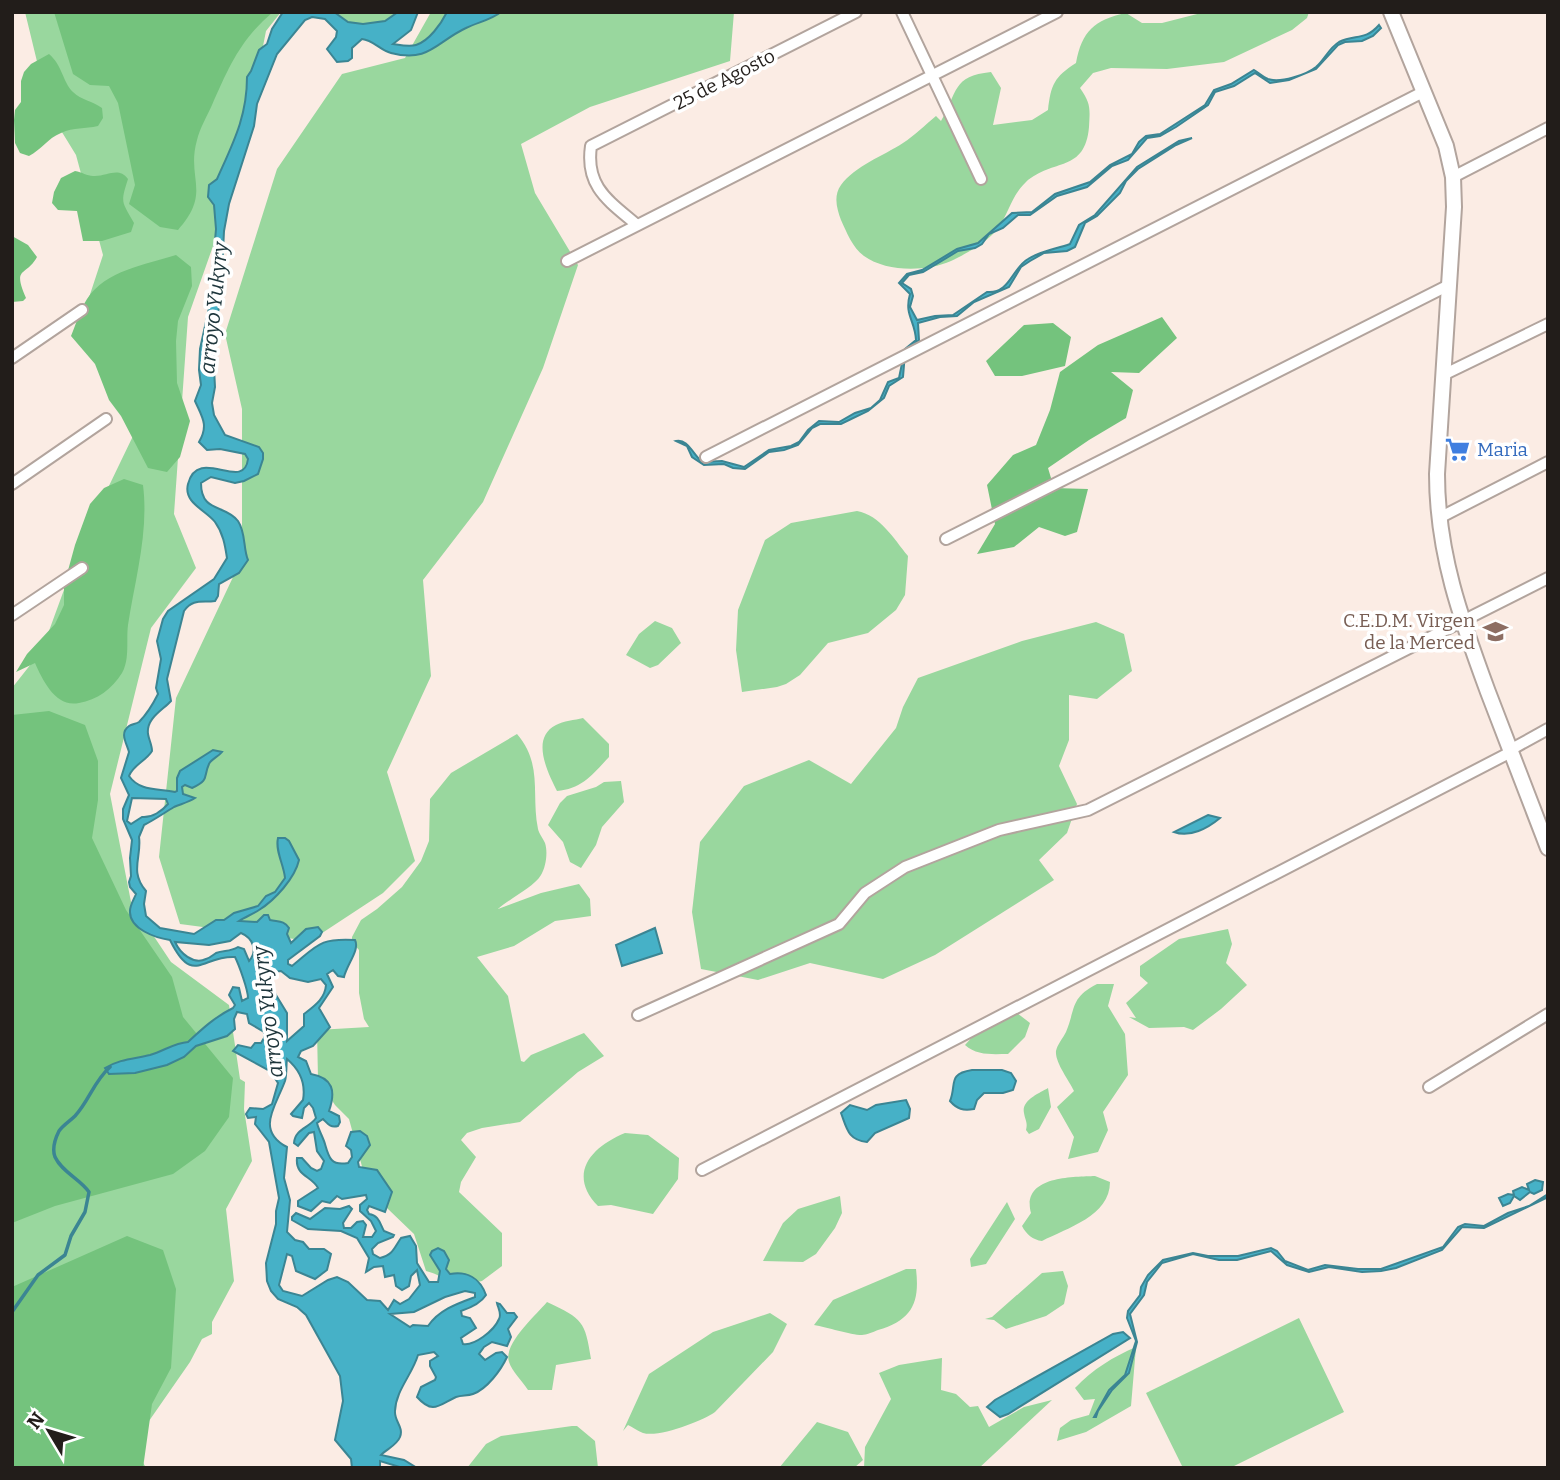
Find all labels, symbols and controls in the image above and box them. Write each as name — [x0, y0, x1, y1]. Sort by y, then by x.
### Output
street label: 25 de Agosto — [670, 44, 779, 115]
water label: arroyo Yukyry — [194, 239, 234, 375]
supermarket icon: Maria — [1443, 435, 1471, 463]
place label: Maria — [1477, 438, 1529, 461]
place label: C.E.D.M. Virgen de la Merced — [1343, 609, 1475, 654]
school or university icon: C.E.D.M. Virgen de la Merced — [1481, 617, 1509, 645]
water label: arroyo Yukyry — [247, 943, 289, 1079]
north arrow — [14, 1396, 84, 1466]
text: N — [22, 1408, 50, 1434]

